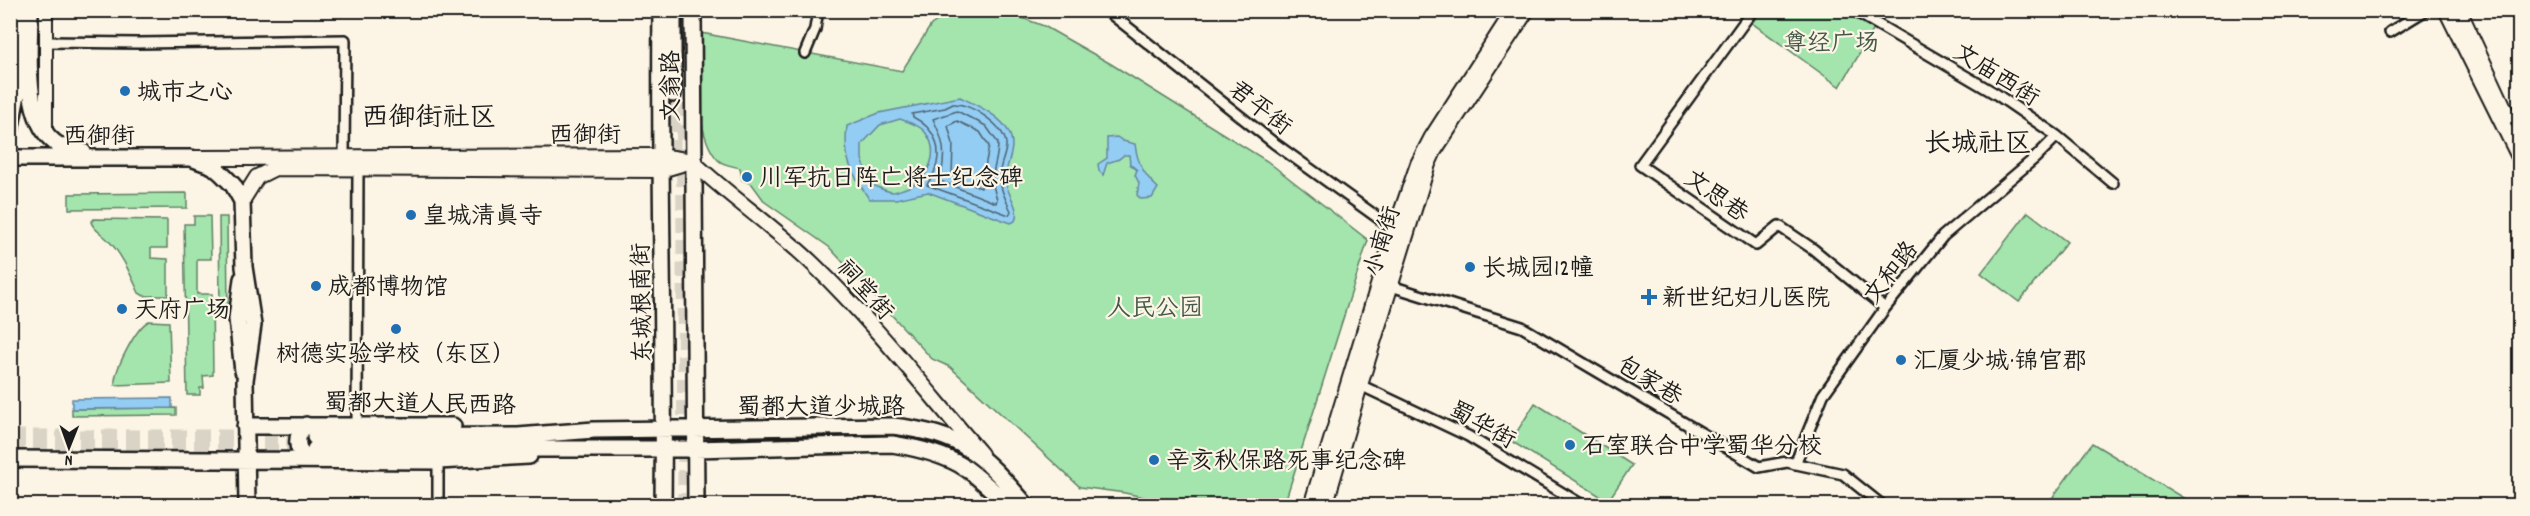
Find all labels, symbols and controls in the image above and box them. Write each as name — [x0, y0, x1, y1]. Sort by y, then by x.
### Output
park label: 尊经广场 — [1783, 28, 1879, 62]
street label: 文庙西街 — [1946, 37, 2045, 116]
street label: 文翁路 — [656, 50, 690, 122]
street label: 君平街 — [1220, 74, 1298, 145]
place label: 城市之心 — [137, 77, 233, 111]
marker: 城市之心 — [118, 84, 132, 98]
district label: 西御街社区 — [362, 100, 497, 139]
street label: 西御街 — [549, 120, 621, 154]
street label: 西御街 — [63, 121, 135, 155]
district label: 长城社区 — [1924, 126, 2032, 165]
place label: 川军抗日阵亡将士纪念碑 — [759, 163, 1023, 197]
street label: 文思巷 — [1676, 163, 1755, 232]
marker: 川军抗日阵亡将士纪念碑 — [740, 170, 754, 184]
place label: 皇城清真寺 — [423, 201, 543, 235]
street label: 小南街 — [1357, 202, 1411, 281]
marker: 皇城清真寺 — [404, 208, 418, 222]
street label: 文和路 — [1857, 235, 1928, 313]
street label: 东城根南街 — [626, 243, 662, 363]
street label: 祠堂街 — [827, 253, 900, 329]
place label: 长城园12幢 — [1482, 253, 1594, 287]
marker: 长城园12幢 — [1463, 260, 1477, 274]
place label: 成都博物馆 — [328, 272, 448, 306]
marker: 成都博物馆 — [309, 279, 323, 293]
place label: 新世纪妇儿医院 — [1662, 283, 1830, 317]
marker: 新世纪妇儿医院 — [1640, 288, 1658, 306]
park label: 人民公园 — [1107, 293, 1203, 327]
place label: 天府广场 — [134, 295, 230, 329]
marker: 天府广场 — [115, 302, 129, 316]
marker: 树德实验学校（东区） — [389, 322, 403, 336]
place label: 树德实验学校（东区） — [276, 339, 516, 373]
place label: 汇厦少城·锦官郡 — [1913, 346, 2087, 380]
street label: 包家巷 — [1609, 349, 1688, 416]
marker: 汇厦少城·锦官郡 — [1894, 353, 1908, 367]
street label: 蜀都大道人民西路 — [324, 387, 516, 425]
street label: 蜀都大道少城路 — [737, 392, 905, 426]
street label: 蜀华街 — [1442, 394, 1521, 459]
north arrow — [39, 417, 99, 477]
place label: 石室联合中学蜀华分校 — [1582, 431, 1822, 465]
marker: 石室联合中学蜀华分校 — [1563, 438, 1577, 452]
place label: 辛亥秋保路死事纪念碑 — [1166, 446, 1406, 480]
text: N — [65, 448, 73, 471]
marker: 辛亥秋保路死事纪念碑 — [1147, 453, 1161, 467]

